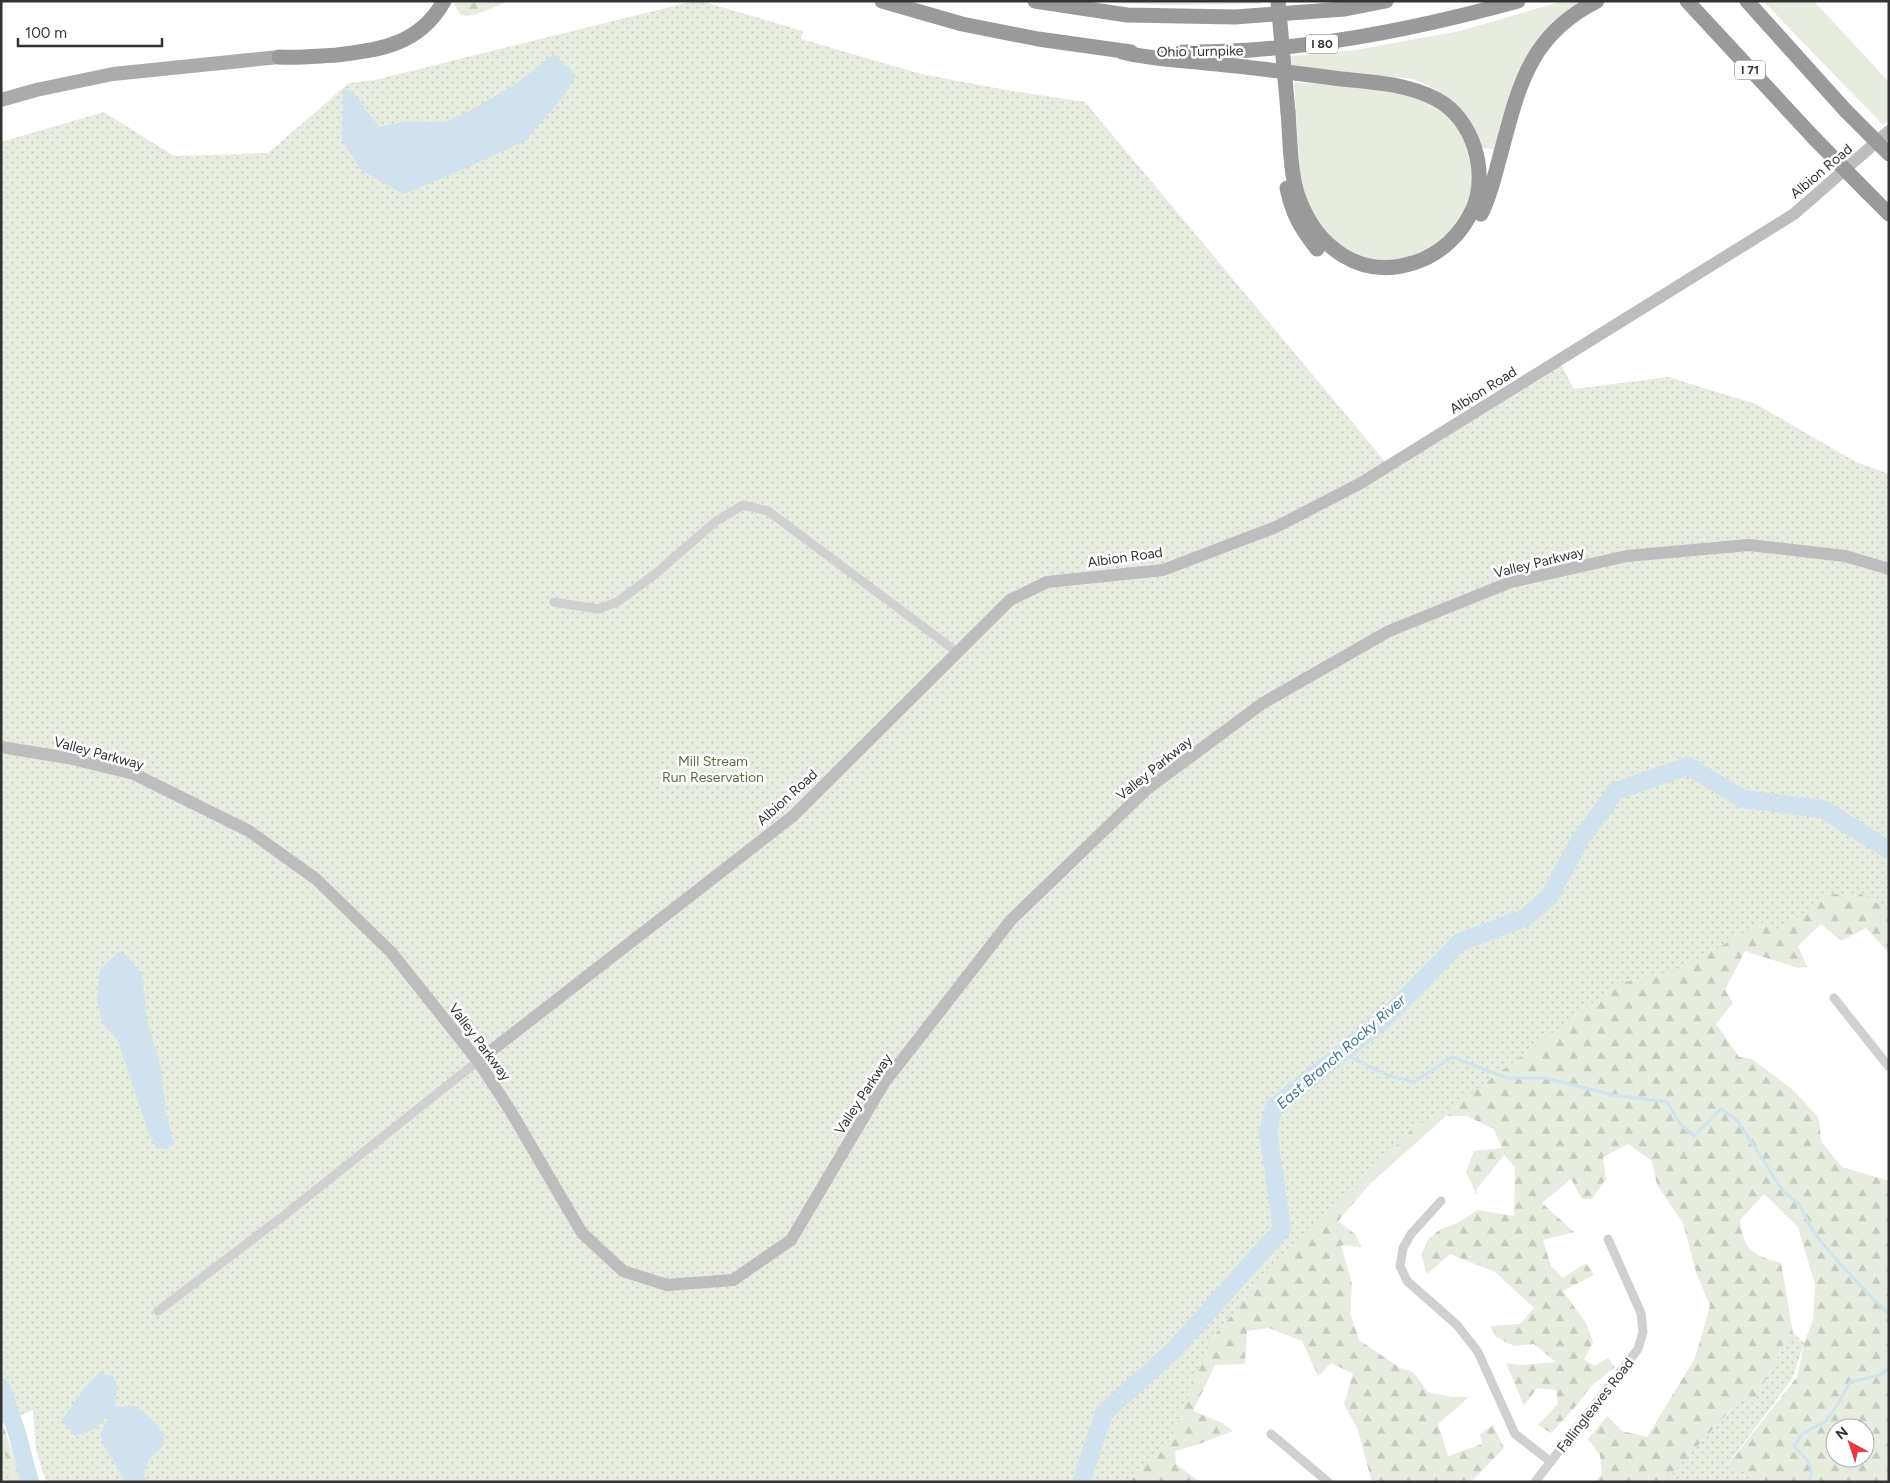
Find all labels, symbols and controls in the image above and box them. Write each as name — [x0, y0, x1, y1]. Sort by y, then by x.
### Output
scale bar — [18, 15, 161, 47]
text: 100 m — [25, 24, 67, 42]
road number: I 80 — [1306, 34, 1338, 54]
street label: Ohio Turnpike — [1156, 42, 1244, 61]
road number: I 71 — [1735, 60, 1765, 80]
street label: Albion Road — [1787, 141, 1856, 202]
street label: Albion Road — [1447, 363, 1520, 418]
street label: Valley Parkway — [1492, 543, 1587, 582]
street label: Albion Road — [1086, 544, 1164, 571]
street label: Valley Parkway — [1113, 732, 1196, 804]
street label: Valley Parkway — [52, 733, 146, 774]
park label: Mill Stream Run Reservation — [662, 753, 764, 786]
street label: Albion Road — [754, 766, 821, 829]
water label: East Branch Rocky River — [1273, 991, 1410, 1113]
street label: Valley Parkway — [445, 1000, 515, 1085]
street label: Valley Parkway — [831, 1050, 896, 1138]
street label: Fallingleaves Road — [1553, 1355, 1637, 1456]
north arrow — [1825, 1418, 1875, 1468]
text: N — [1832, 1423, 1852, 1443]

